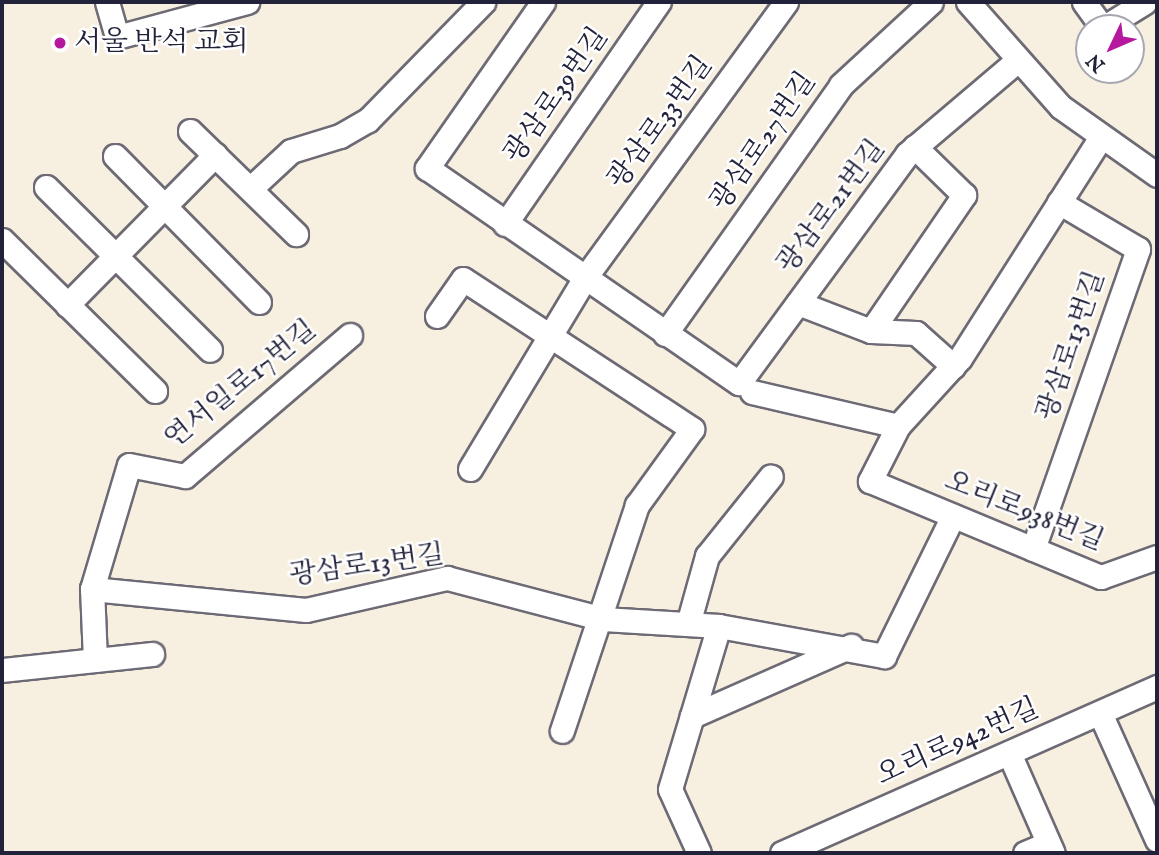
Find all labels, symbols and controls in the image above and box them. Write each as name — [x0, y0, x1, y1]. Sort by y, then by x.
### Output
north arrow — [1075, 14, 1145, 84]
street label: 광삼로39번길 — [498, 22, 616, 170]
place label: 서울 반석 교회 — [74, 26, 249, 60]
marker: 서울 반석 교회 — [52, 35, 68, 51]
text: N — [1082, 48, 1111, 76]
street label: 광삼로33번길 — [602, 50, 720, 196]
street label: 광삼로27번길 — [704, 66, 824, 218]
street label: 광삼로21번길 — [771, 133, 893, 281]
street label: 광삼로13번길 — [1031, 267, 1113, 425]
street label: 연서일로17번길 — [158, 313, 324, 457]
street label: 오리로938번길 — [939, 465, 1109, 559]
street label: 광삼로13번길 — [287, 538, 447, 594]
street label: 오리로942번길 — [872, 692, 1044, 794]

